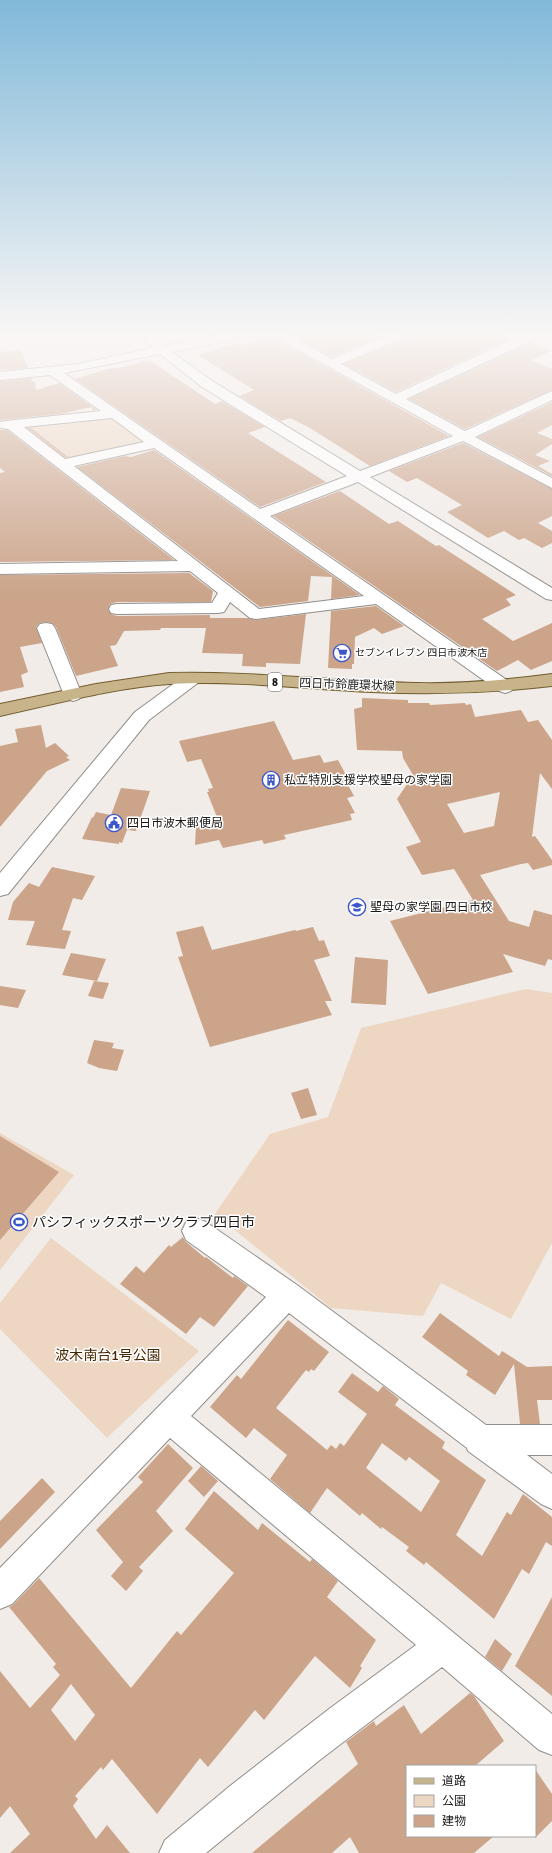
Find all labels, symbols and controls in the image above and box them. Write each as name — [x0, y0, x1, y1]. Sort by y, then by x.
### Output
supermarket icon: セブンイレブン 四日市波木店 — [332, 643, 352, 663]
place label: セブンイレブン 四日市波木店 — [355, 647, 487, 659]
road number: 8 — [268, 673, 282, 691]
street label: 四日市鈴鹿環状線 — [299, 676, 395, 694]
building icon: 私立特別支援学校聖母の家学園 — [261, 770, 281, 790]
place label: 私立特別支援学校聖母の家学園 — [284, 773, 452, 788]
public building icon: 四日市波木郵便局 — [104, 813, 124, 833]
place label: 四日市波木郵便局 — [127, 816, 223, 831]
school or university icon: 聖母の家学園 四日市校 — [347, 897, 367, 917]
place label: 聖母の家学園 四日市校 — [370, 900, 493, 915]
sports icon: パシフィックスポーツクラブ四日市 — [9, 1212, 29, 1232]
place label: パシフィックスポーツクラブ四日市 — [32, 1214, 255, 1231]
park label: 波木南台1号公園 — [55, 1347, 161, 1364]
legend — [406, 1765, 536, 1837]
text: 道路 — [442, 1774, 466, 1789]
text: 公園 — [442, 1794, 466, 1809]
text: 建物 — [442, 1814, 466, 1829]

